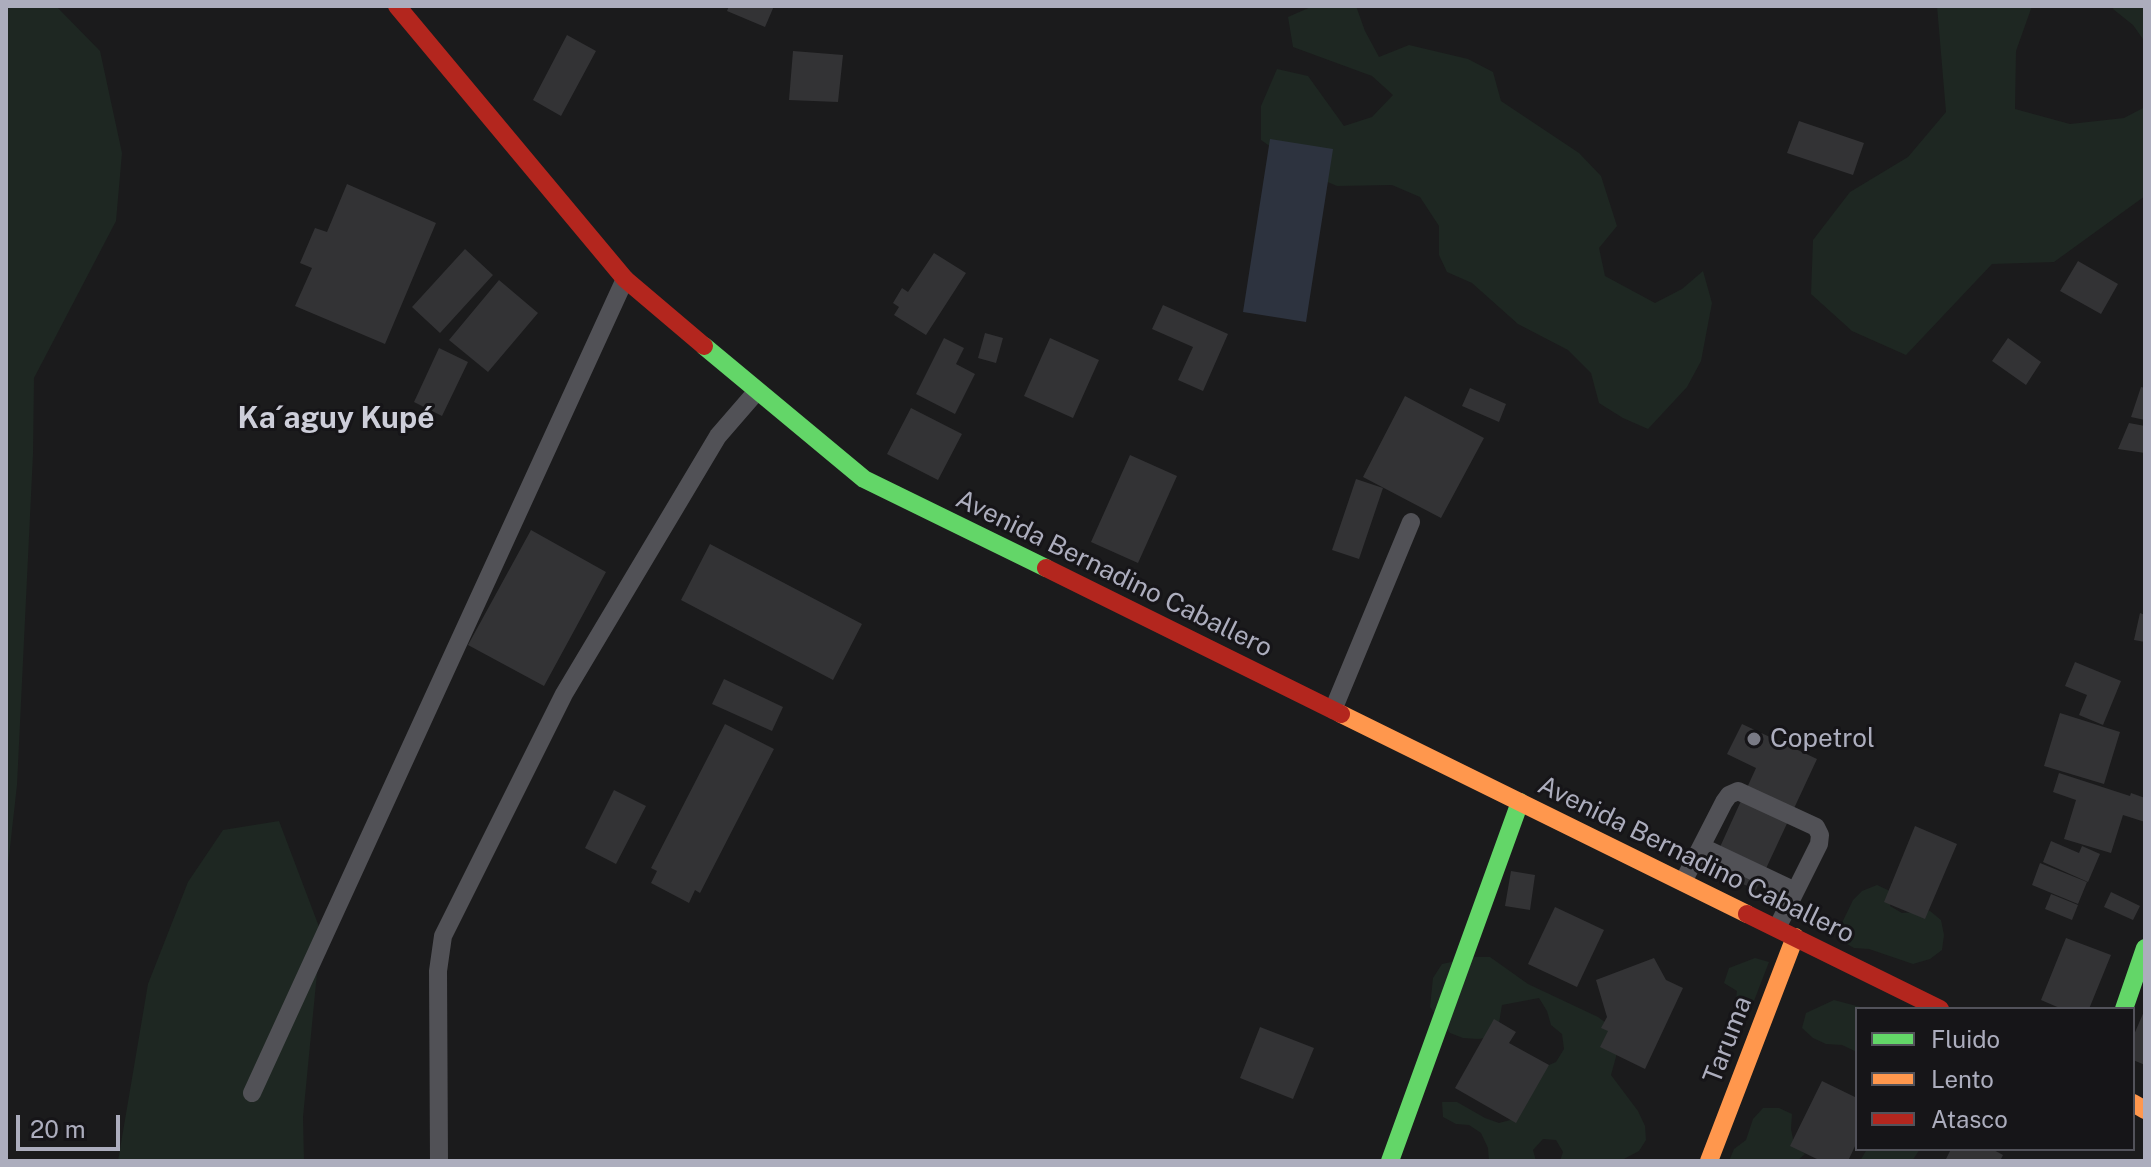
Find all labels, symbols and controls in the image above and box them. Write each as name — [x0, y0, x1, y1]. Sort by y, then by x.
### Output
district label: Ka´aguy Kupé — [237, 401, 435, 437]
street label: Avenida Bernadino Caballero — [951, 484, 1277, 664]
place label: Copetrol — [1770, 723, 1875, 755]
marker: Copetrol — [1745, 730, 1763, 748]
street label: Avenida Bernadino Caballero — [1533, 770, 1859, 950]
street label: Taruma — [1697, 992, 1759, 1088]
legend — [1855, 1007, 2135, 1151]
text: Fluido — [1931, 1025, 2000, 1053]
text: Lento — [1931, 1065, 1994, 1093]
scale bar — [20, 1099, 124, 1149]
text: Atasco — [1931, 1105, 2008, 1133]
text: 20 m — [30, 1115, 86, 1143]

